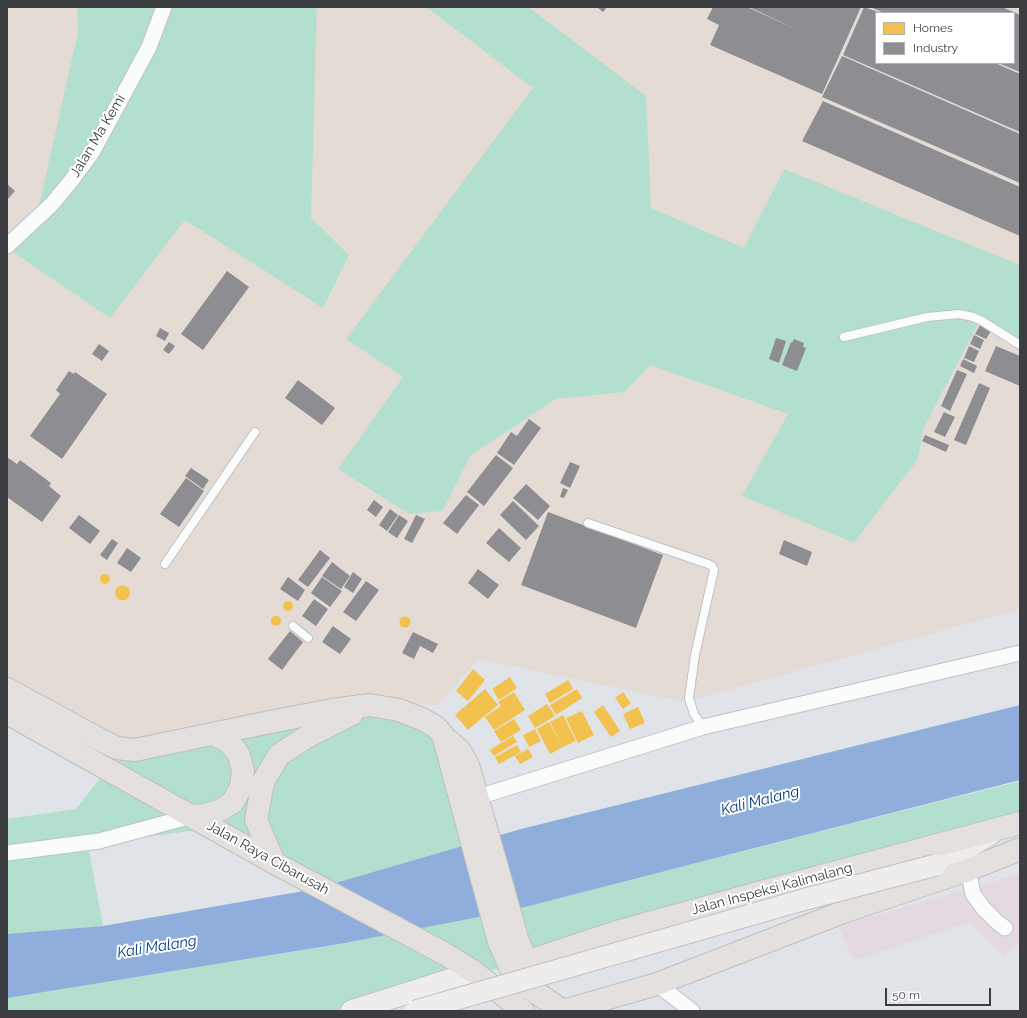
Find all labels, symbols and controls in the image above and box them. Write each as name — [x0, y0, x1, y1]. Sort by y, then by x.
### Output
legend — [875, 12, 1015, 64]
text: Homes — [913, 21, 953, 35]
text: Industry — [913, 41, 958, 55]
street label: Jalan Ma Kemi — [67, 92, 129, 180]
water label: Kali Malang — [719, 783, 801, 819]
street label: Jalan Raya Cibarusah — [204, 817, 332, 899]
street label: Jalan Inspeksi Kalimalang — [690, 859, 854, 919]
water label: Kali Malang — [116, 932, 198, 962]
scale bar — [887, 980, 993, 1006]
text: 50 m — [892, 988, 920, 1002]

